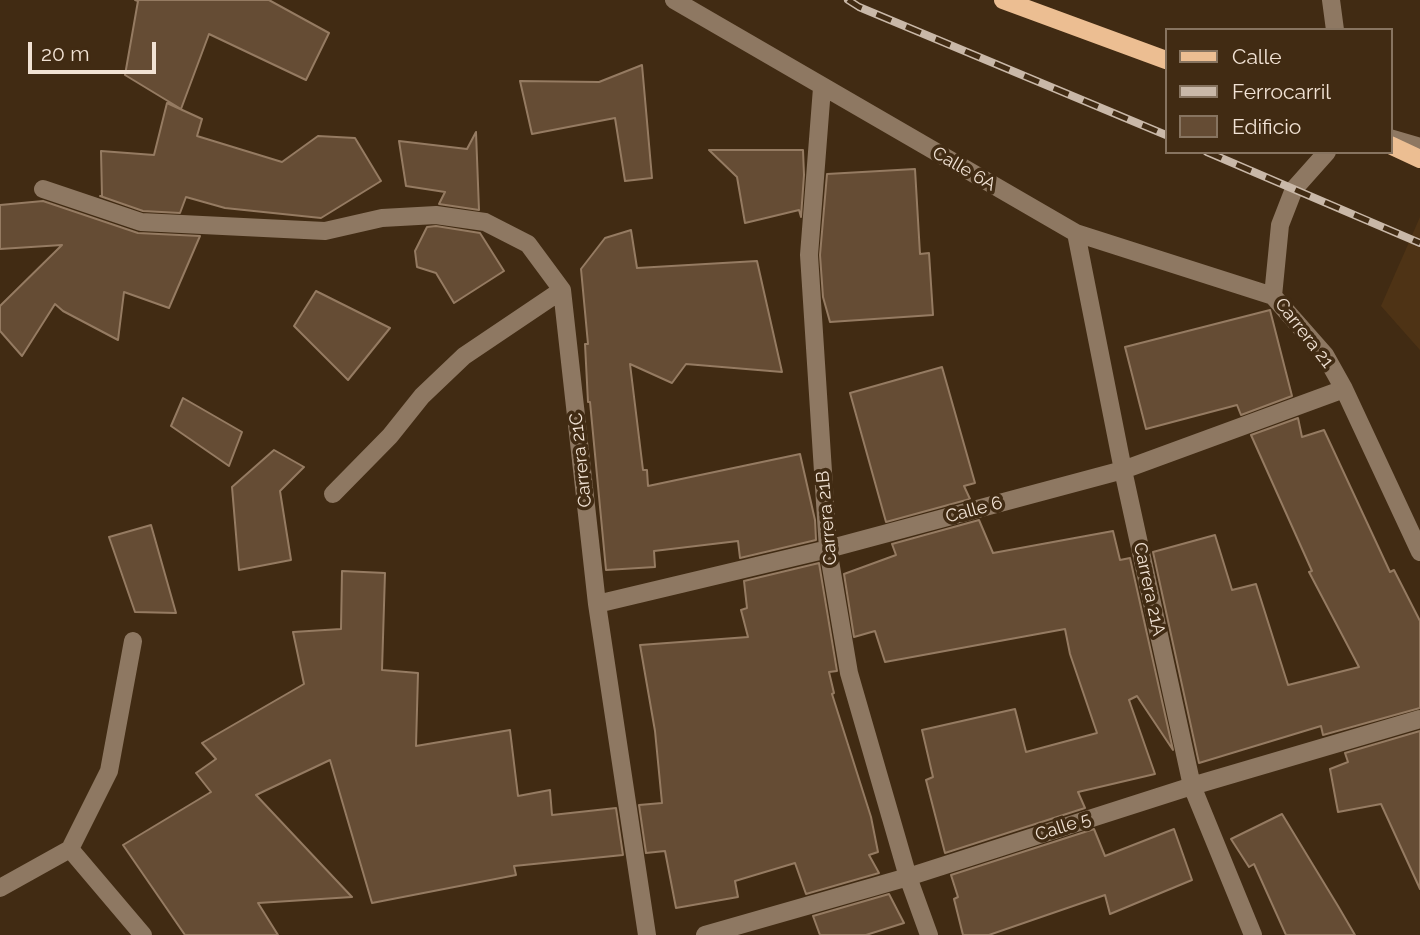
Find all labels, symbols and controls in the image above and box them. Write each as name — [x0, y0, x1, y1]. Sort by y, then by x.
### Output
scale bar — [32, 28, 159, 72]
legend — [1164, 28, 1392, 154]
text: 20 m — [41, 41, 89, 66]
text: Calle — [1232, 44, 1282, 69]
text: Ferrocarril — [1232, 79, 1331, 104]
text: Edificio — [1232, 114, 1301, 139]
street label: Calle 6A — [928, 142, 1000, 196]
street label: Carrera 21 — [1270, 294, 1338, 372]
street label: Carrera 21C — [565, 412, 597, 508]
street label: Carrera 21B — [812, 470, 842, 566]
street label: Calle 6 — [943, 492, 1005, 528]
street label: Carrera 21A — [1129, 540, 1169, 638]
street label: Calle 5 — [1033, 808, 1093, 846]

